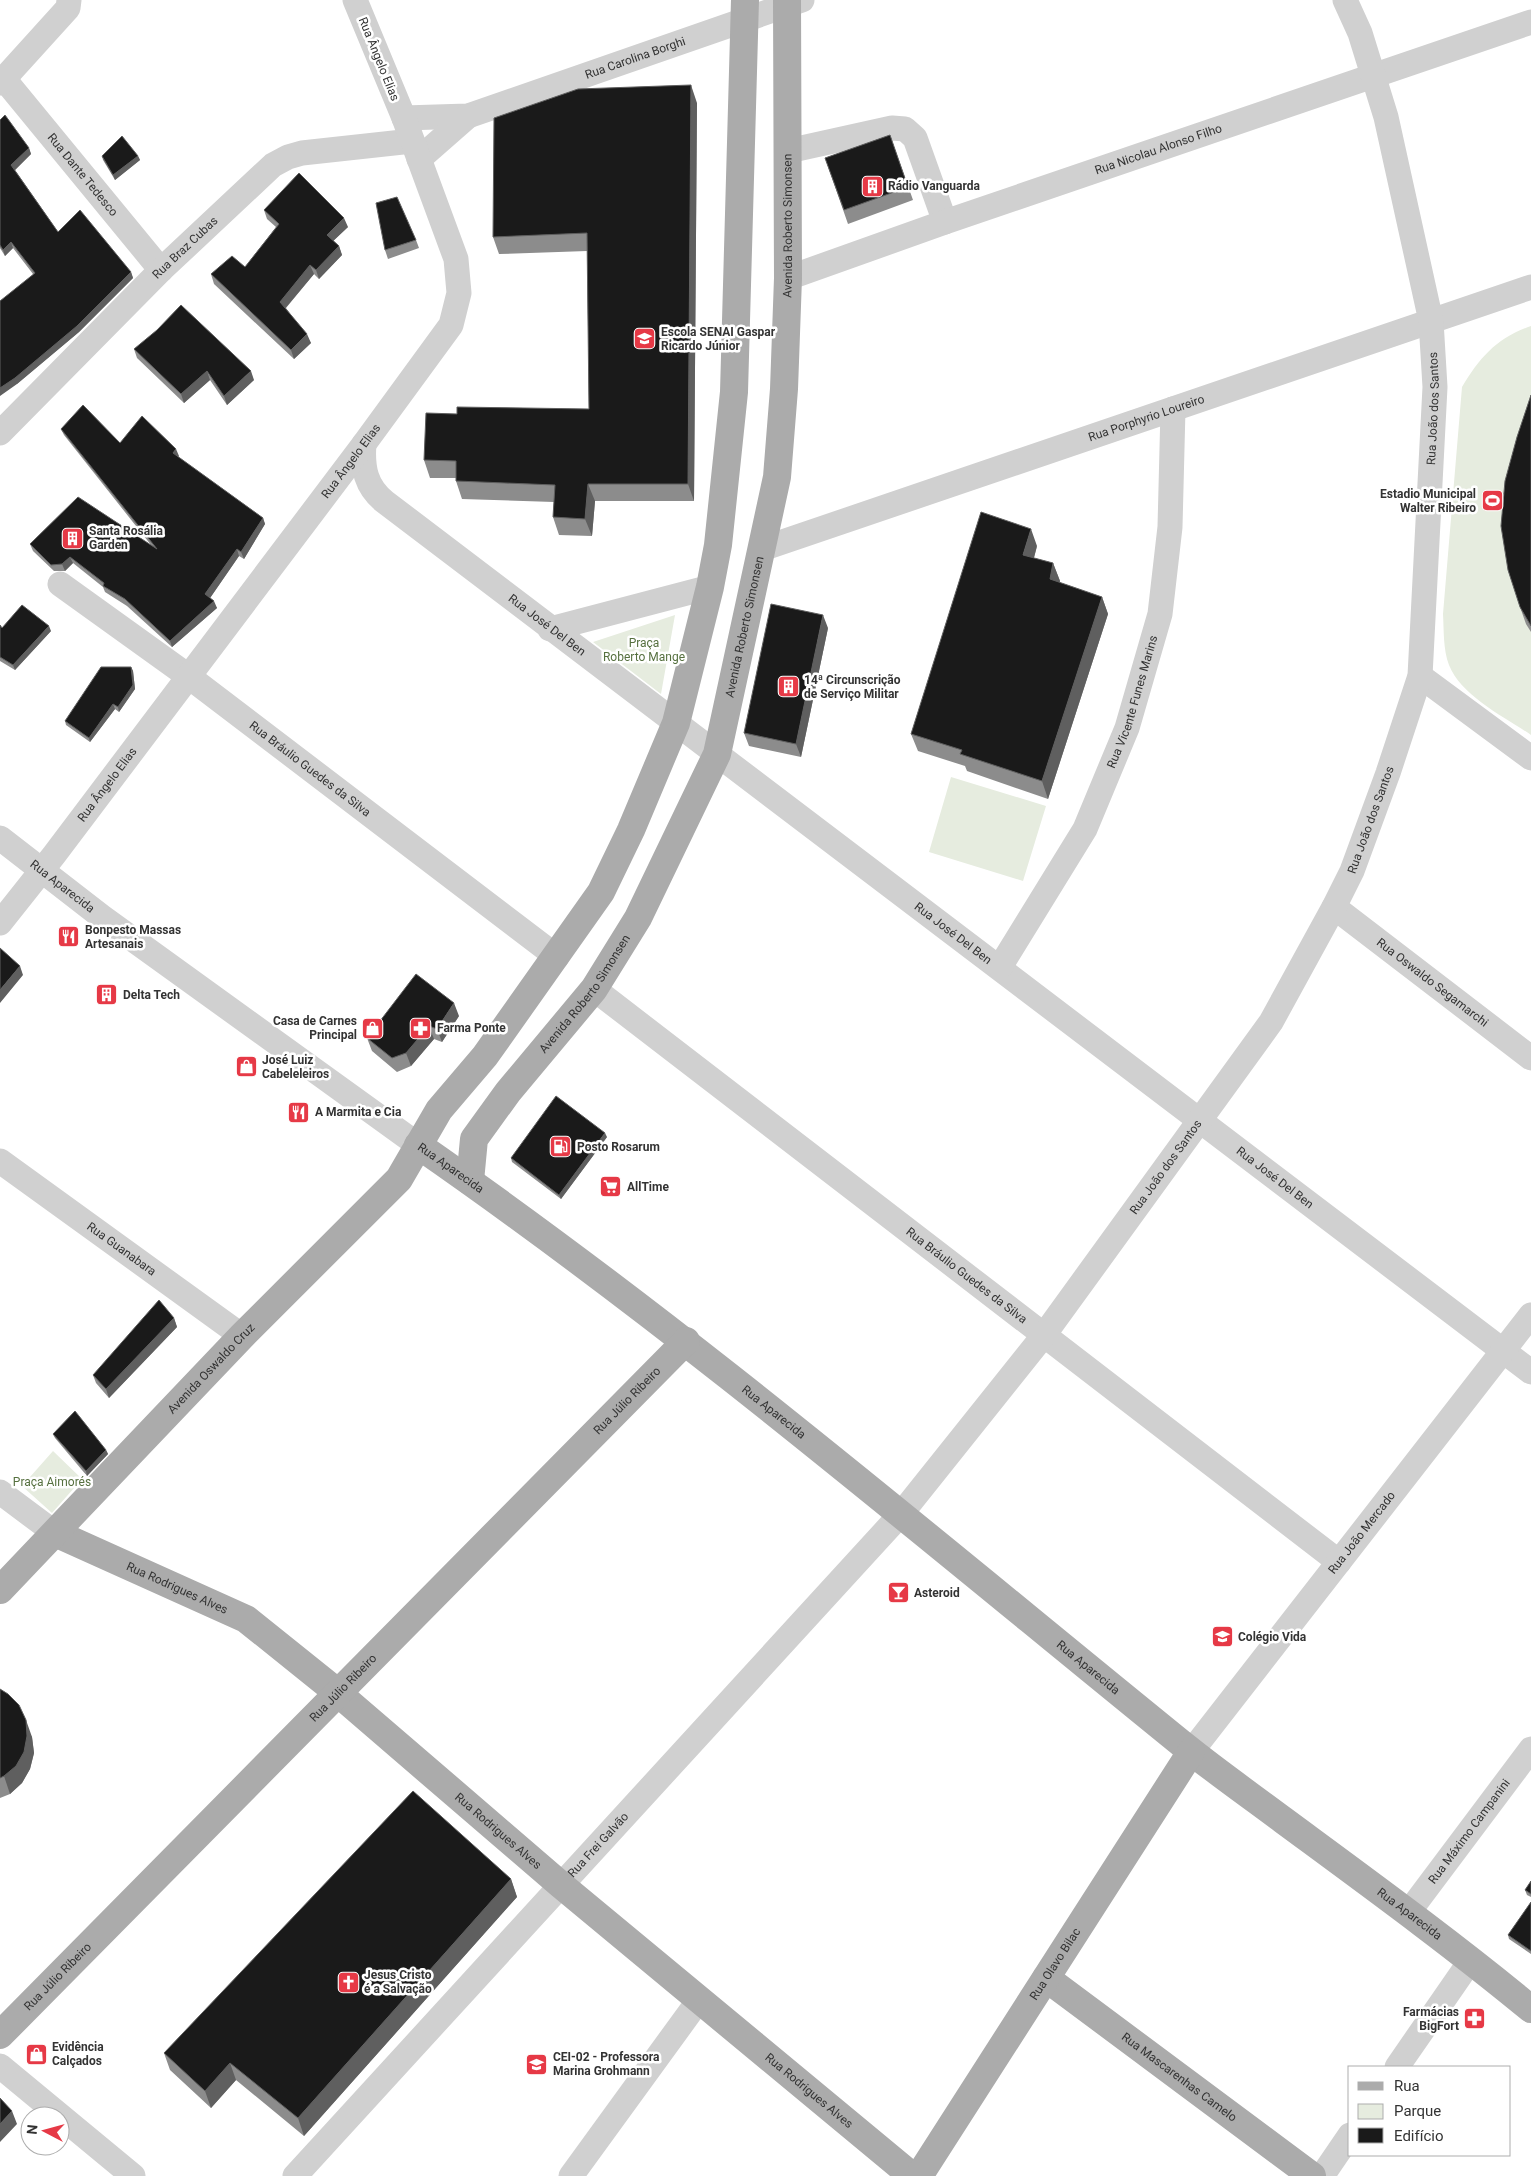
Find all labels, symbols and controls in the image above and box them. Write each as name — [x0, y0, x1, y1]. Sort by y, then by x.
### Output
street label: Rua Ângelo Elias — [356, 15, 403, 103]
street label: Rua Carolina Borghi — [583, 34, 687, 82]
street label: Rua Nicolau Alonso Filho — [1093, 121, 1224, 177]
street label: Rua Dante Tedesco — [45, 131, 121, 219]
street label: Avenida Roberto Simonsen — [780, 154, 795, 298]
building icon: Rádio Vanguarda — [860, 174, 884, 198]
place label: Rádio Vanguarda — [888, 179, 981, 193]
street label: Rua Braz Cubas — [150, 214, 221, 281]
place label: Escola SENAI Gaspar Ricardo Júnior — [661, 325, 776, 353]
school or university icon: Escola SENAI Gaspar Ricardo Júnior — [633, 327, 657, 351]
street label: Rua João dos Santos — [1424, 352, 1442, 465]
street label: Rua Porphyrio Loureiro — [1086, 392, 1206, 444]
street label: Rua Ângelo Elias — [318, 421, 383, 501]
place label: Estadio Municipal Walter Ribeiro — [1380, 487, 1476, 515]
sports icon: Estadio Municipal Walter Ribeiro — [1480, 489, 1504, 513]
place label: Santa Rosália Garden — [89, 524, 163, 552]
building icon: Santa Rosália Garden — [61, 526, 85, 550]
street label: Avenida Roberto Simonsen — [722, 555, 767, 699]
street label: Rua José Del Ben — [506, 591, 588, 659]
street label: Rua Vicente Funes Marins — [1104, 634, 1160, 770]
park label: Praça Roberto Mange — [603, 636, 685, 664]
place label: 14ª Circunscrição de Serviço Militar — [804, 673, 901, 701]
building icon: 14ª Circunscrição de Serviço Militar — [776, 675, 800, 699]
street label: Rua Bráulio Guedes da Silva — [247, 718, 373, 820]
street label: Rua Ângelo Elias — [75, 745, 140, 824]
street label: Rua João dos Santos — [1345, 764, 1397, 876]
street label: Rua Aparecida — [28, 857, 97, 916]
street label: Rua José Del Ben — [912, 900, 995, 967]
place label: Bonpesto Massas Artesanais — [85, 923, 181, 951]
restaurant icon: Bonpesto Massas Artesanais — [57, 925, 81, 949]
street label: Avenida Roberto Simonsen — [536, 932, 633, 1056]
street label: Rua Oswaldo Segamarchi — [1374, 935, 1491, 1030]
building icon: Delta Tech — [95, 983, 119, 1007]
place label: Delta Tech — [123, 988, 180, 1002]
place label: Casa de Carnes Principal — [273, 1014, 357, 1042]
shop icon: Casa de Carnes Principal — [361, 1016, 385, 1040]
pharmacy icon: Farma Ponte — [409, 1016, 433, 1040]
place label: Farma Ponte — [437, 1021, 506, 1035]
place label: José Luiz Cabeleleiros — [262, 1053, 329, 1081]
shop icon: José Luiz Cabeleleiros — [234, 1055, 258, 1079]
restaurant icon: A Marmita e Cia — [287, 1100, 311, 1124]
place label: A Marmita e Cia — [315, 1105, 402, 1119]
street label: Rua João dos Santos — [1127, 1117, 1205, 1217]
fuel station icon: Posto Rosarum — [549, 1135, 573, 1159]
street label: Rua Aparecida — [415, 1140, 486, 1196]
place label: Posto Rosarum — [577, 1140, 660, 1154]
street label: Rua José Del Ben — [1234, 1144, 1316, 1211]
supermarket icon: AllTime — [599, 1175, 623, 1199]
place label: AllTime — [627, 1180, 669, 1194]
street label: Rua Guanabara — [84, 1219, 159, 1279]
street label: Rua Bráulio Guedes da Silva — [903, 1225, 1030, 1326]
street label: Avenida Oswaldo Cruz — [165, 1320, 258, 1417]
street label: Rua Júlio Ribeiro — [591, 1364, 664, 1437]
street label: Rua Aparecida — [739, 1382, 809, 1442]
park label: Praça Aimorés — [13, 1475, 91, 1489]
street label: Rua João Mercado — [1325, 1488, 1398, 1577]
street label: Rua Rodrigues Alves — [124, 1559, 230, 1617]
bar icon: Asteroid — [886, 1581, 910, 1605]
place label: Asteroid — [914, 1586, 960, 1600]
school or university icon: Colégio Vida — [1210, 1625, 1234, 1649]
place label: Colégio Vida — [1238, 1630, 1307, 1644]
street label: Rua Aparecida — [1054, 1638, 1123, 1697]
street label: Rua Júlio Ribeiro — [307, 1651, 380, 1725]
street label: Rua Máximo Campanini — [1425, 1776, 1513, 1886]
street label: Rua Rodrigues Alves — [452, 1790, 544, 1872]
street label: Rua Frei Galvão — [565, 1809, 631, 1880]
street label: Rua Aparecida — [1374, 1885, 1445, 1943]
street label: Rua Olavo Bilac — [1027, 1925, 1083, 2003]
street label: Rua Júlio Ribeiro — [21, 1940, 94, 2013]
place label: Jesus Cristo é a Salvação — [364, 1968, 432, 1996]
church icon: Jesus Cristo é a Salvação — [336, 1970, 360, 1994]
place label: Farmácias BigFort — [1403, 2005, 1459, 2033]
pharmacy icon: Farmácias BigFort — [1463, 2007, 1487, 2031]
street label: Rua Mascarenhas Camelo — [1119, 2030, 1240, 2125]
place label: Evidência Calçados — [52, 2040, 104, 2068]
shop icon: Evidência Calçados — [24, 2042, 48, 2066]
place label: CEI-02 - Professora Marina Grohmann — [553, 2050, 660, 2078]
street label: Rua Rodrigues Alves — [762, 2050, 856, 2131]
school or university icon: CEI-02 - Professora Marina Grohmann — [525, 2052, 549, 2076]
legend — [1348, 2066, 1511, 2156]
text: Rua — [1394, 2077, 1420, 2095]
text: Parque — [1394, 2102, 1441, 2120]
north arrow — [20, 2106, 70, 2156]
text: N — [24, 2124, 41, 2135]
text: Edifício — [1394, 2127, 1443, 2145]

